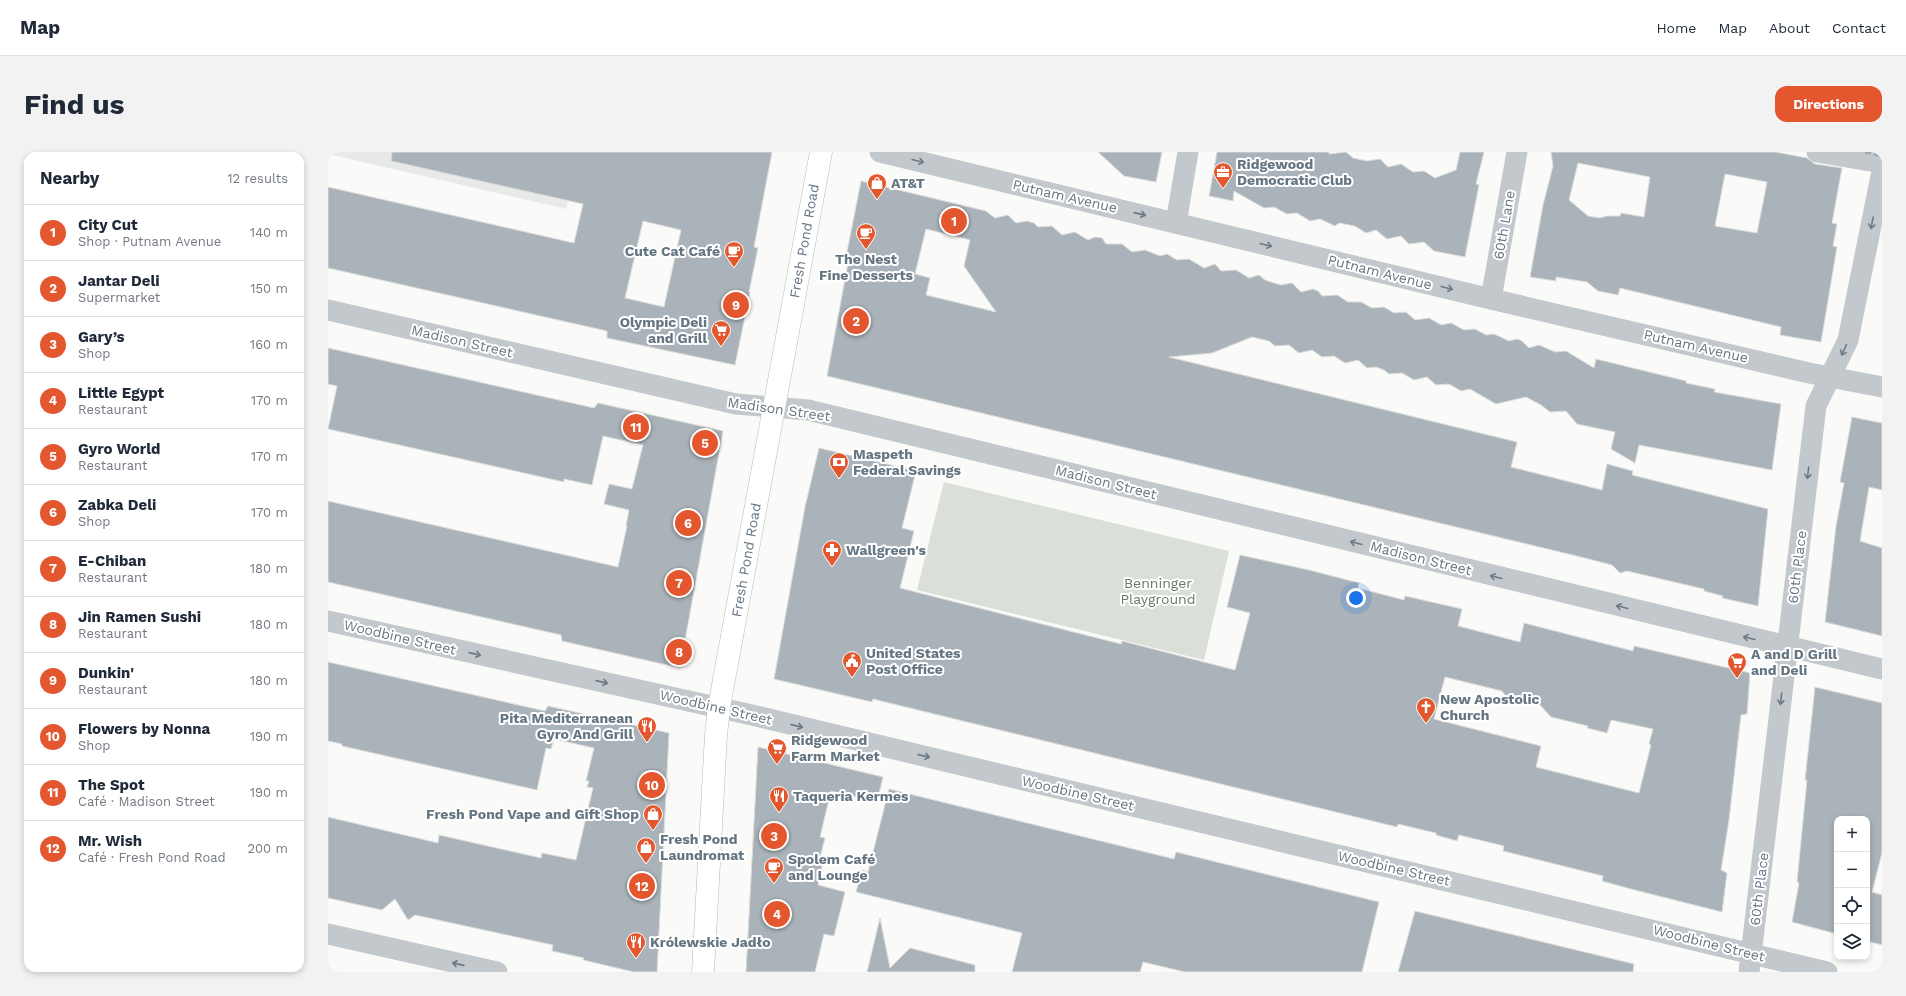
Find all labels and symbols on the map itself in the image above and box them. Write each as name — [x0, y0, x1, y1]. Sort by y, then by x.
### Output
place label: Ridgewood Democratic Club — [1237, 156, 1352, 188]
one-way arrow — [911, 158, 924, 166]
office icon: Ridgewood Democratic Club — [1212, 161, 1234, 189]
shop icon: AT&T — [866, 172, 888, 200]
place label: AT&T — [891, 175, 925, 191]
street label: Putnam Avenue — [1011, 176, 1119, 216]
street label: Fresh Pond Road — [786, 183, 822, 299]
street label: 60th Lane — [1490, 189, 1518, 261]
pin: 1 — [941, 206, 967, 236]
one-way arrow — [1133, 211, 1146, 219]
one-way arrow — [1867, 216, 1875, 229]
cafe icon: The Nest Fine Desserts — [855, 222, 877, 250]
cafe icon: Cute Cat Café — [723, 240, 745, 268]
one-way arrow — [1259, 241, 1272, 249]
place label: Cute Cat Café — [625, 243, 720, 259]
place label: The Nest Fine Desserts — [819, 251, 914, 283]
street label: Putnam Avenue — [1326, 251, 1434, 293]
one-way arrow — [1440, 285, 1453, 293]
pin: 9 — [723, 290, 749, 320]
pin: 2 — [843, 306, 869, 336]
place label: Olympic Deli and Grill — [620, 314, 707, 346]
supermarket icon: Olympic Deli and Grill — [710, 319, 732, 347]
street label: Madison Street — [410, 322, 514, 360]
street label: Putnam Avenue — [1642, 326, 1750, 366]
one-way arrow — [1840, 343, 1847, 355]
street label: Madison Street — [727, 394, 832, 424]
pin: 11 — [623, 412, 649, 442]
pin: 5 — [692, 428, 718, 458]
place label: Maspeth Federal Savings — [853, 446, 962, 478]
bank icon: Maspeth Federal Savings — [828, 451, 850, 479]
street label: Madison Street — [1054, 462, 1158, 502]
one-way arrow — [1804, 466, 1812, 479]
street label: Fresh Pond Road — [728, 502, 764, 618]
pin: 6 — [675, 508, 701, 538]
street label: 60th Place — [1785, 530, 1809, 604]
one-way arrow — [1350, 538, 1363, 546]
street label: Madison Street — [1369, 538, 1473, 578]
pharmacy icon: Wallgreen's — [821, 539, 843, 567]
place label: Wallgreen's — [846, 542, 927, 558]
pin: 7 — [666, 568, 692, 598]
one-way arrow — [1490, 572, 1503, 580]
park label: Benninger Playground — [1121, 575, 1195, 607]
your location — [1346, 588, 1366, 608]
one-way arrow — [1616, 603, 1629, 610]
street label: Woodbine Street — [342, 616, 458, 658]
one-way arrow — [1743, 633, 1756, 641]
pin: 8 — [666, 637, 692, 667]
place label: United States Post Office — [866, 645, 961, 677]
place label: A and D Grill and Deli — [1751, 646, 1838, 678]
one-way arrow — [469, 650, 482, 658]
public building icon: United States Post Office — [841, 650, 863, 678]
supermarket icon: A and D Grill and Deli — [1726, 651, 1748, 679]
one-way arrow — [595, 678, 608, 686]
street label: Woodbine Street — [658, 686, 774, 728]
place label: New Apostolic Church — [1440, 691, 1539, 723]
one-way arrow — [1777, 692, 1785, 705]
church icon: New Apostolic Church — [1415, 696, 1437, 724]
place label: Pita Mediterranean Gyro And Grill — [500, 710, 633, 742]
restaurant icon: Pita Mediterranean Gyro And Grill — [636, 715, 658, 743]
one-way arrow — [791, 722, 804, 730]
place label: Ridgewood Farm Market — [791, 732, 880, 764]
supermarket icon: Ridgewood Farm Market — [766, 737, 788, 765]
one-way arrow — [917, 752, 930, 760]
pin: 10 — [639, 770, 665, 800]
street label: Woodbine Street — [1020, 772, 1136, 814]
restaurant icon: Taqueria Kermes — [768, 785, 790, 813]
place label: Taqueria Kermes — [793, 788, 909, 804]
shop icon: Fresh Pond Vape and Gift Shop — [642, 803, 664, 831]
place label: Fresh Pond Vape and Gift Shop — [426, 806, 639, 822]
pin: 3 — [761, 821, 787, 851]
place label: Fresh Pond Laundromat — [660, 831, 744, 863]
shop icon: Fresh Pond Laundromat — [635, 836, 657, 864]
street label: Woodbine Street — [1336, 847, 1452, 889]
place label: Spolem Café and Lounge — [788, 851, 875, 883]
street label: 60th Place — [1747, 852, 1771, 926]
cafe icon: Spolem Café and Lounge — [763, 856, 785, 884]
pin: 12 — [629, 871, 655, 901]
pin: 4 — [764, 899, 790, 929]
street label: Woodbine Street — [1651, 921, 1767, 965]
restaurant icon: Królewskie Jadło — [625, 931, 647, 959]
place label: Królewskie Jadło — [650, 934, 771, 950]
one-way arrow — [452, 959, 465, 967]

